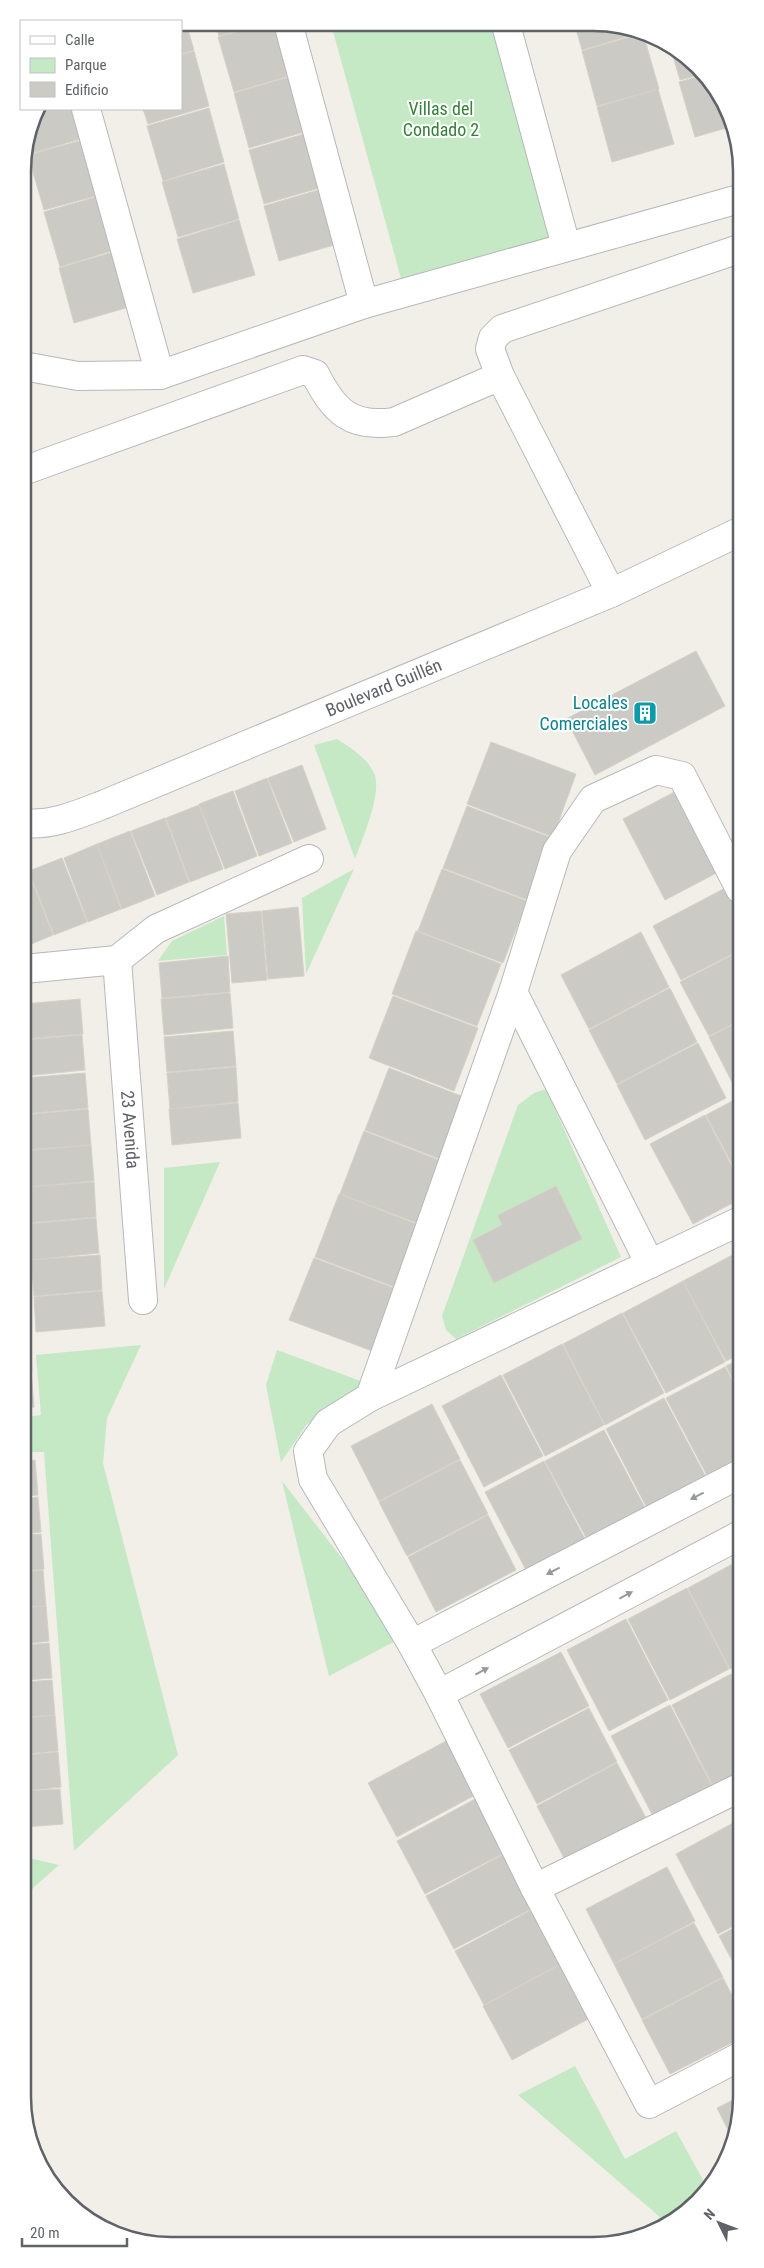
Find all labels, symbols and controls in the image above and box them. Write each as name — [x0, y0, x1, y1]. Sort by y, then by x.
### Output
legend — [20, 20, 182, 110]
text: Calle — [65, 31, 95, 49]
text: Parque — [65, 56, 107, 74]
text: Edificio — [65, 81, 108, 99]
park label: Villas del Condado 2 — [403, 98, 479, 140]
street label: Boulevard Guillén — [322, 654, 445, 721]
place label: Locales Comerciales — [540, 692, 628, 734]
building icon: Locales Comerciales — [632, 700, 658, 726]
street label: 23 Avenida — [117, 1090, 144, 1169]
one-way arrow — [690, 1492, 704, 1500]
one-way arrow — [546, 1567, 560, 1575]
one-way arrow — [619, 1591, 633, 1599]
one-way arrow — [475, 1667, 489, 1676]
north arrow — [694, 2198, 744, 2248]
text: N — [701, 2206, 718, 2223]
scale bar — [22, 2216, 128, 2248]
text: 20 m — [30, 2224, 60, 2242]

